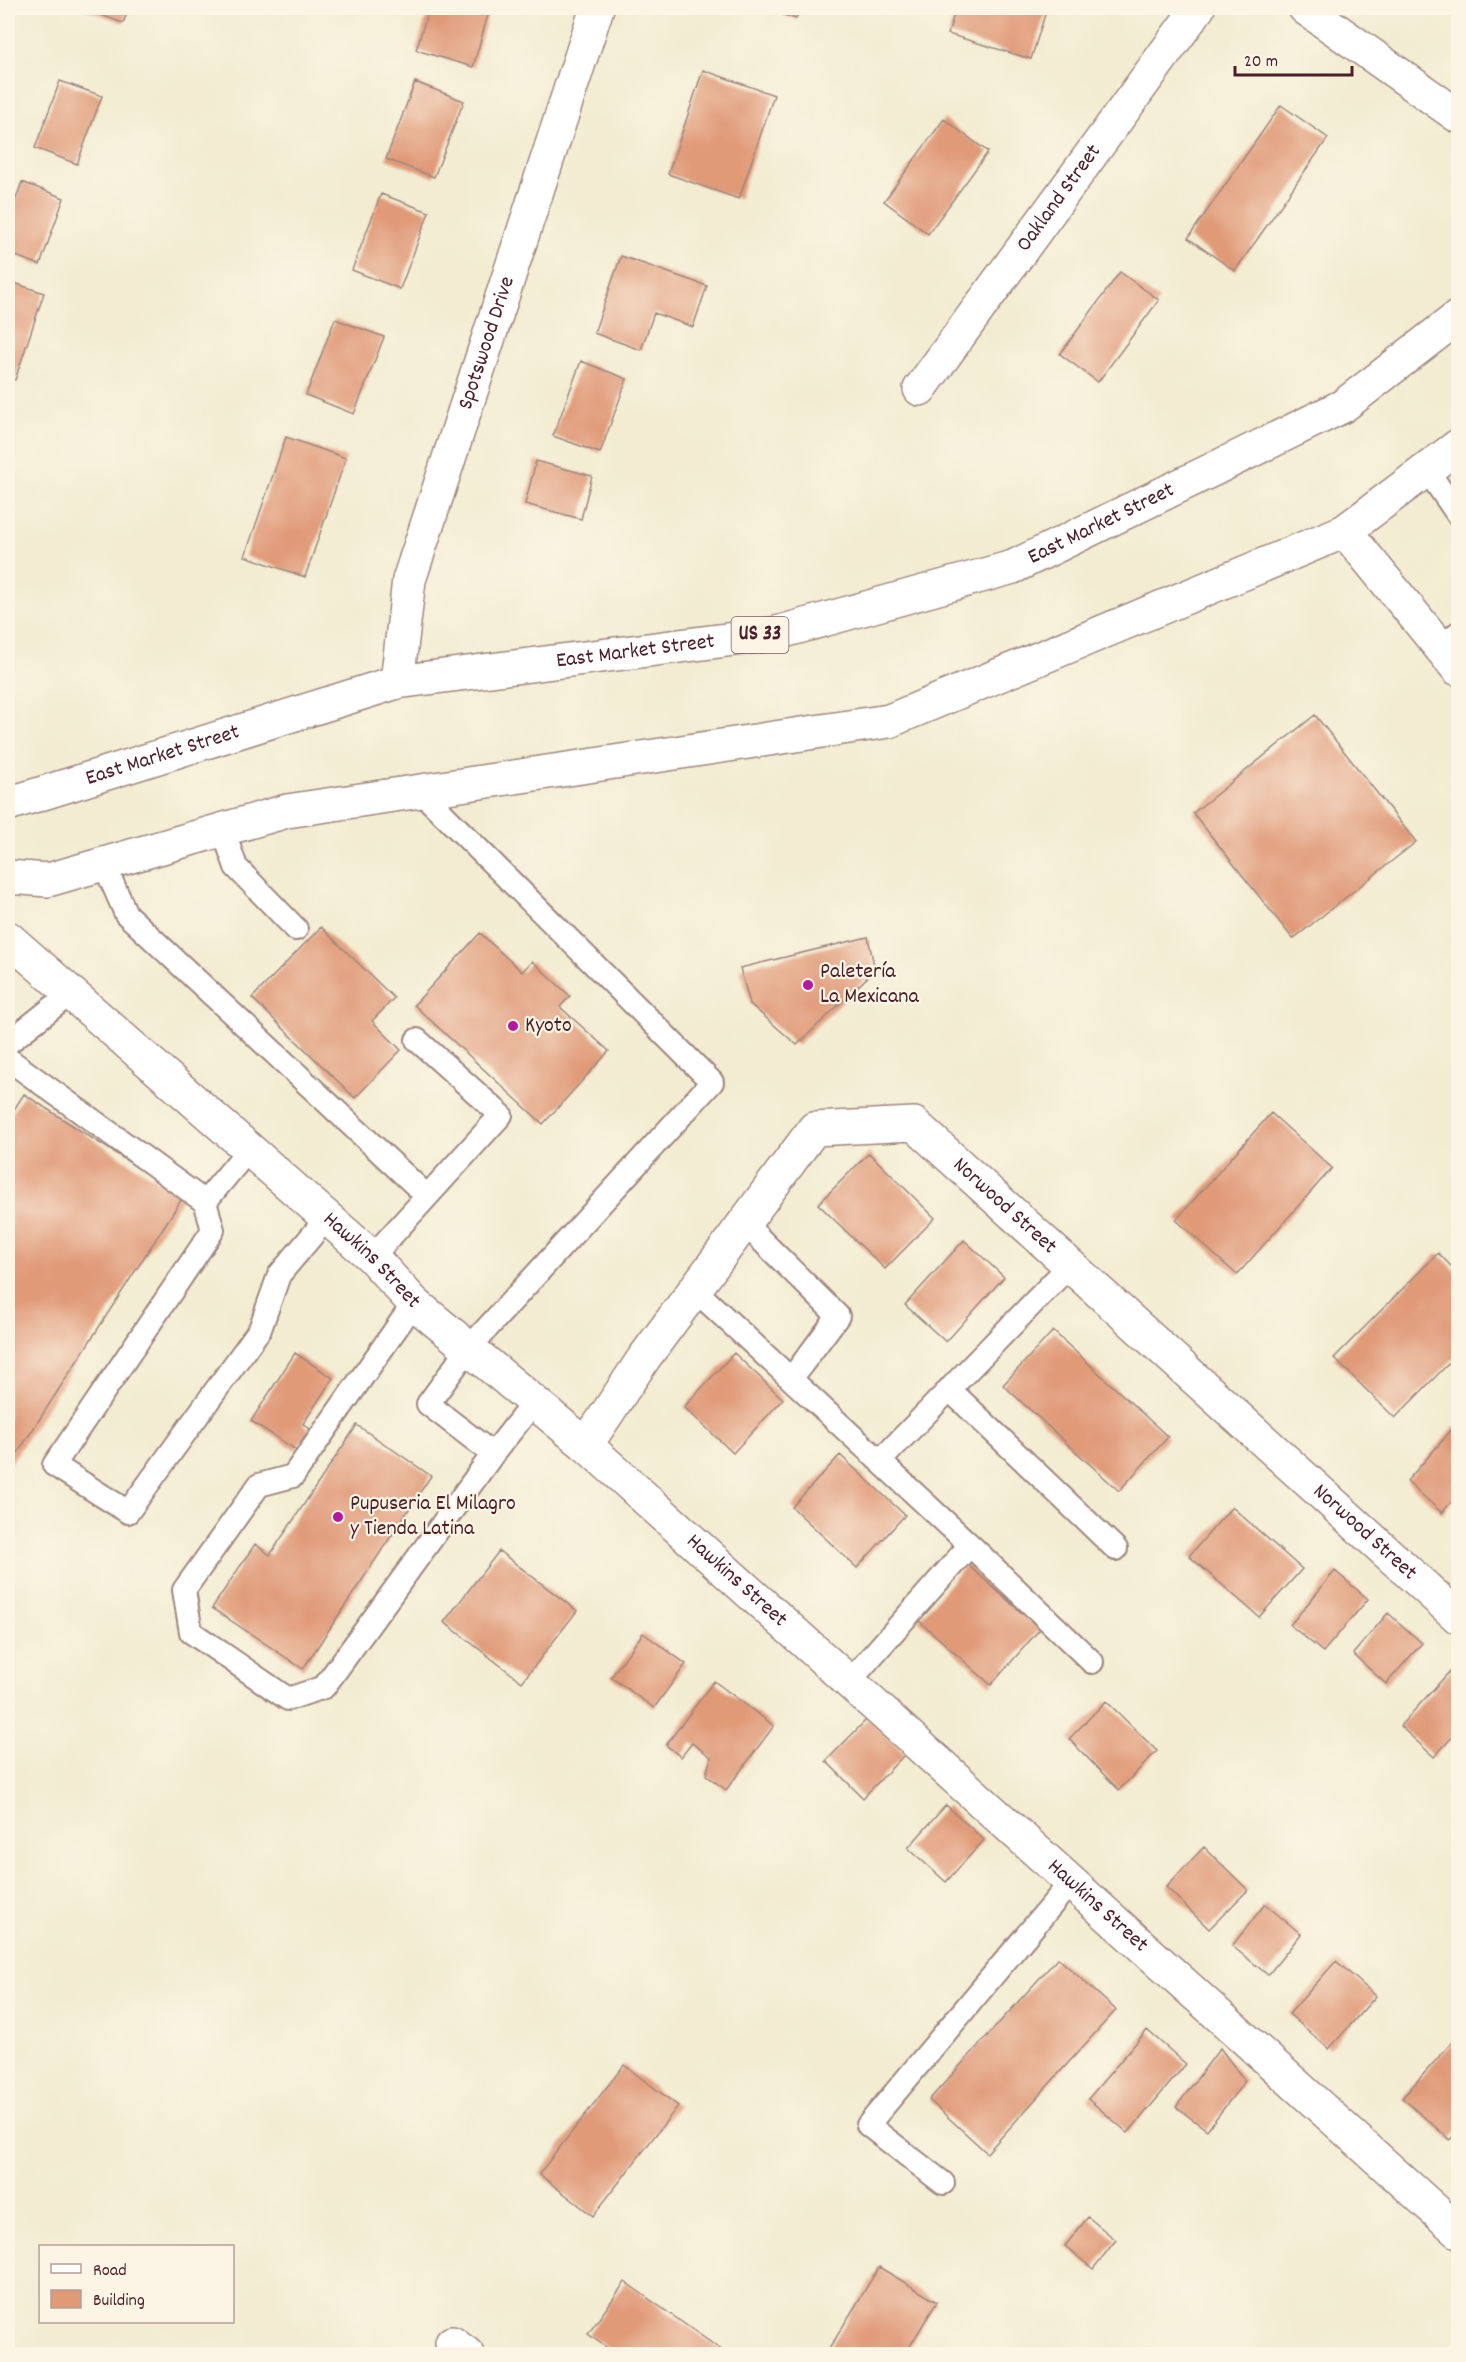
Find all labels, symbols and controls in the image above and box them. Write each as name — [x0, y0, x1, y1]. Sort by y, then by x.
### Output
scale bar — [1235, 39, 1352, 77]
text: 20 m — [1244, 50, 1278, 75]
street label: Oakland Street — [1009, 138, 1109, 259]
street label: Spotswood Drive — [450, 272, 523, 414]
street label: East Market Street — [1023, 475, 1180, 573]
road number: US 33 — [732, 617, 789, 653]
street label: East Market Street — [554, 626, 716, 677]
street label: East Market Street — [82, 717, 243, 794]
place label: Paletería La Mexicana — [820, 957, 919, 1013]
marker: Paletería La Mexicana — [801, 978, 815, 992]
place label: Kyoto — [525, 1011, 572, 1042]
marker: Kyoto — [506, 1019, 520, 1033]
street label: Norwood Street — [945, 1150, 1064, 1262]
street label: Hawkins Street — [316, 1205, 428, 1316]
street label: Norwood Street — [1305, 1477, 1424, 1588]
place label: Pupuseria El Milagro y Tienda Latina — [350, 1489, 516, 1545]
marker: Pupuseria El Milagro y Tienda Latina — [331, 1510, 345, 1524]
street label: Hawkins Street — [679, 1527, 794, 1635]
street label: Hawkins Street — [1040, 1852, 1155, 1960]
legend — [39, 2245, 234, 2323]
text: Road — [93, 2259, 127, 2284]
text: Building — [93, 2289, 145, 2314]

